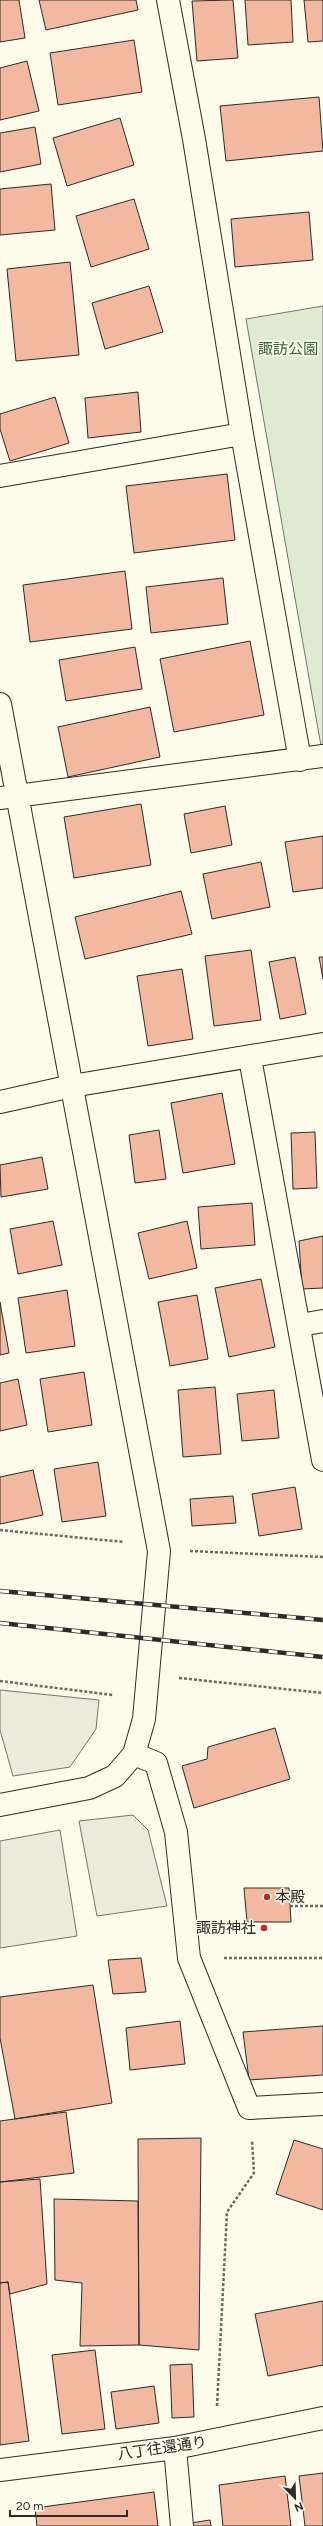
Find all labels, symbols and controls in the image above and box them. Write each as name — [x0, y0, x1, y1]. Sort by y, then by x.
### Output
park label: 諏訪公園 — [258, 340, 318, 358]
place label: 本殿 — [275, 1888, 305, 1906]
marker: 本殿 — [262, 1892, 272, 1902]
place label: 諏訪神社 — [196, 1919, 256, 1937]
marker: 諏訪神社 — [259, 1923, 269, 1933]
street label: 八丁往還通り — [116, 2433, 208, 2463]
north arrow — [275, 2478, 315, 2518]
scale bar — [10, 2492, 127, 2518]
text: 20 m — [16, 2499, 44, 2513]
text: N — [292, 2499, 305, 2514]

